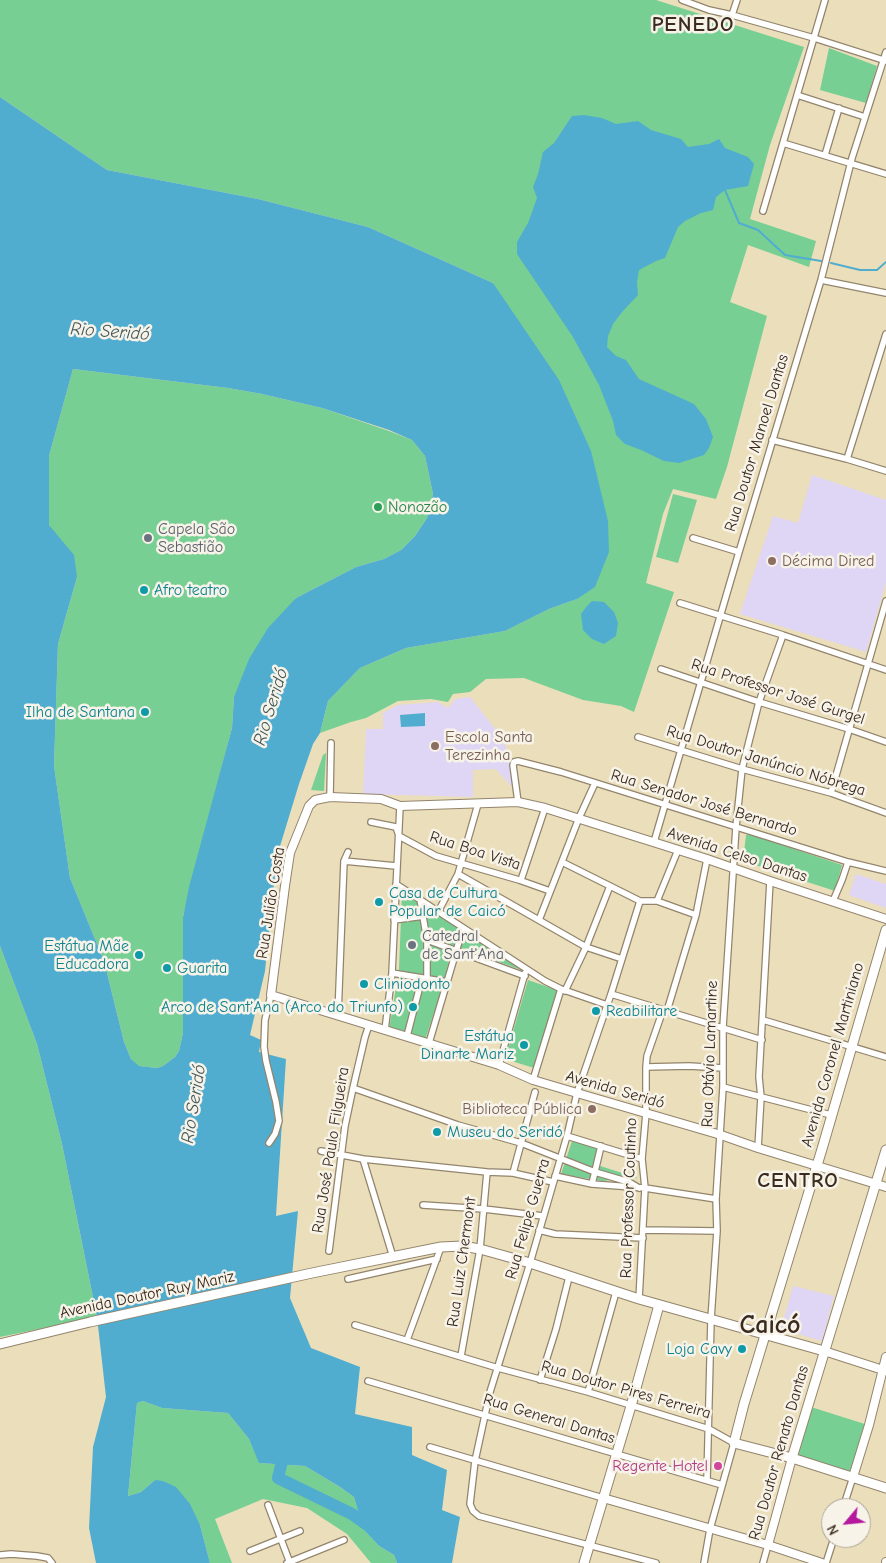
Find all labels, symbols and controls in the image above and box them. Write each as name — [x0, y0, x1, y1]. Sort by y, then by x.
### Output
district label: PENEDO — [651, 12, 735, 38]
water label: Rio Seridó — [70, 318, 150, 346]
street label: Rua Doutor Manoel Dantas — [721, 352, 793, 534]
place label: Nonozão — [388, 497, 447, 517]
marker: Nonozão — [372, 501, 384, 513]
place label: Capela São Sebastião — [158, 519, 235, 557]
marker: Capela São Sebastião — [142, 532, 154, 544]
place label: Décima Dired — [782, 551, 874, 571]
marker: Décima Dired — [766, 555, 778, 567]
place label: Afro teatro — [154, 580, 227, 600]
marker: Afro teatro — [138, 584, 150, 596]
street label: Rua Professor José Gurgel — [689, 655, 867, 729]
water label: Rio Seridó — [249, 666, 293, 748]
place label: Ilha de Santana — [26, 702, 135, 722]
marker: Ilha de Santana — [139, 706, 151, 718]
street label: Rua Doutor Janúncio Nóbrega — [664, 722, 868, 800]
place label: Escola Santa Terezinha — [445, 727, 533, 765]
marker: Escola Santa Terezinha — [429, 740, 441, 752]
street label: Rua Senador José Bernardo — [609, 765, 799, 841]
street label: Avenida Celso Dantas — [665, 823, 809, 887]
street label: Rua Boa Vista — [427, 827, 523, 875]
street label: Rua Julião Costa — [253, 846, 289, 960]
place label: Casa de Cultura Popular de Caicó — [389, 883, 506, 921]
marker: Casa de Cultura Popular de Caicó — [373, 896, 385, 908]
place label: Catedral de Sant'Ana — [422, 926, 504, 964]
place label: Estátua Mãe Educadora — [44, 936, 129, 974]
marker: Catedral de Sant'Ana — [406, 939, 418, 951]
marker: Estátua Mãe Educadora — [133, 949, 145, 961]
place label: Guarita — [177, 958, 227, 978]
street label: Avenida Coronel Martiniano — [797, 961, 869, 1149]
marker: Guarita — [161, 962, 173, 974]
place label: Cliniodonto — [374, 974, 450, 994]
marker: Cliniodonto — [358, 978, 370, 990]
street label: Rua Otávio Lamartine — [698, 980, 722, 1128]
place label: Arco de Sant'Ana (Arco do Triunfo) — [161, 997, 403, 1017]
marker: Arco de Sant'Ana (Arco do Triunfo) — [407, 1001, 419, 1013]
place label: Reabilitare — [606, 1001, 677, 1021]
marker: Reabilitare — [590, 1005, 602, 1017]
place label: Estátua Dinarte Mariz — [421, 1026, 514, 1064]
marker: Estátua Dinarte Mariz — [518, 1039, 530, 1051]
water label: Rio Seridó — [177, 1063, 211, 1145]
street label: Rua José Paulo Filgueira — [308, 1066, 354, 1234]
street label: Avenida Seridó — [563, 1067, 667, 1113]
place label: Biblioteca Pública — [462, 1099, 582, 1119]
marker: Biblioteca Pública — [586, 1103, 598, 1115]
street label: Rua Professor Coutinho — [617, 1117, 641, 1279]
place label: Museu do Seridó — [447, 1122, 563, 1142]
marker: Museu do Seridó — [431, 1126, 443, 1138]
street label: Rua Felipe Guerra — [502, 1156, 554, 1282]
district label: CENTRO — [757, 1168, 839, 1194]
street label: Rua Luiz Chermont — [443, 1196, 481, 1328]
street label: Avenida Doutor Ruy Mariz — [58, 1267, 236, 1323]
district label: Caicó — [740, 1310, 800, 1342]
place label: Loja Cavy — [667, 1339, 732, 1359]
marker: Loja Cavy — [736, 1343, 748, 1355]
street label: Rua Doutor Pires Ferreira — [539, 1357, 713, 1423]
street label: Rua Doutor Renato Dantas — [745, 1363, 813, 1543]
street label: Rua General Dantas — [481, 1390, 617, 1448]
place label: Regente Hotel — [612, 1456, 708, 1476]
marker: Regente Hotel — [712, 1460, 724, 1472]
north arrow — [821, 1498, 871, 1548]
text: N — [824, 1522, 843, 1538]

